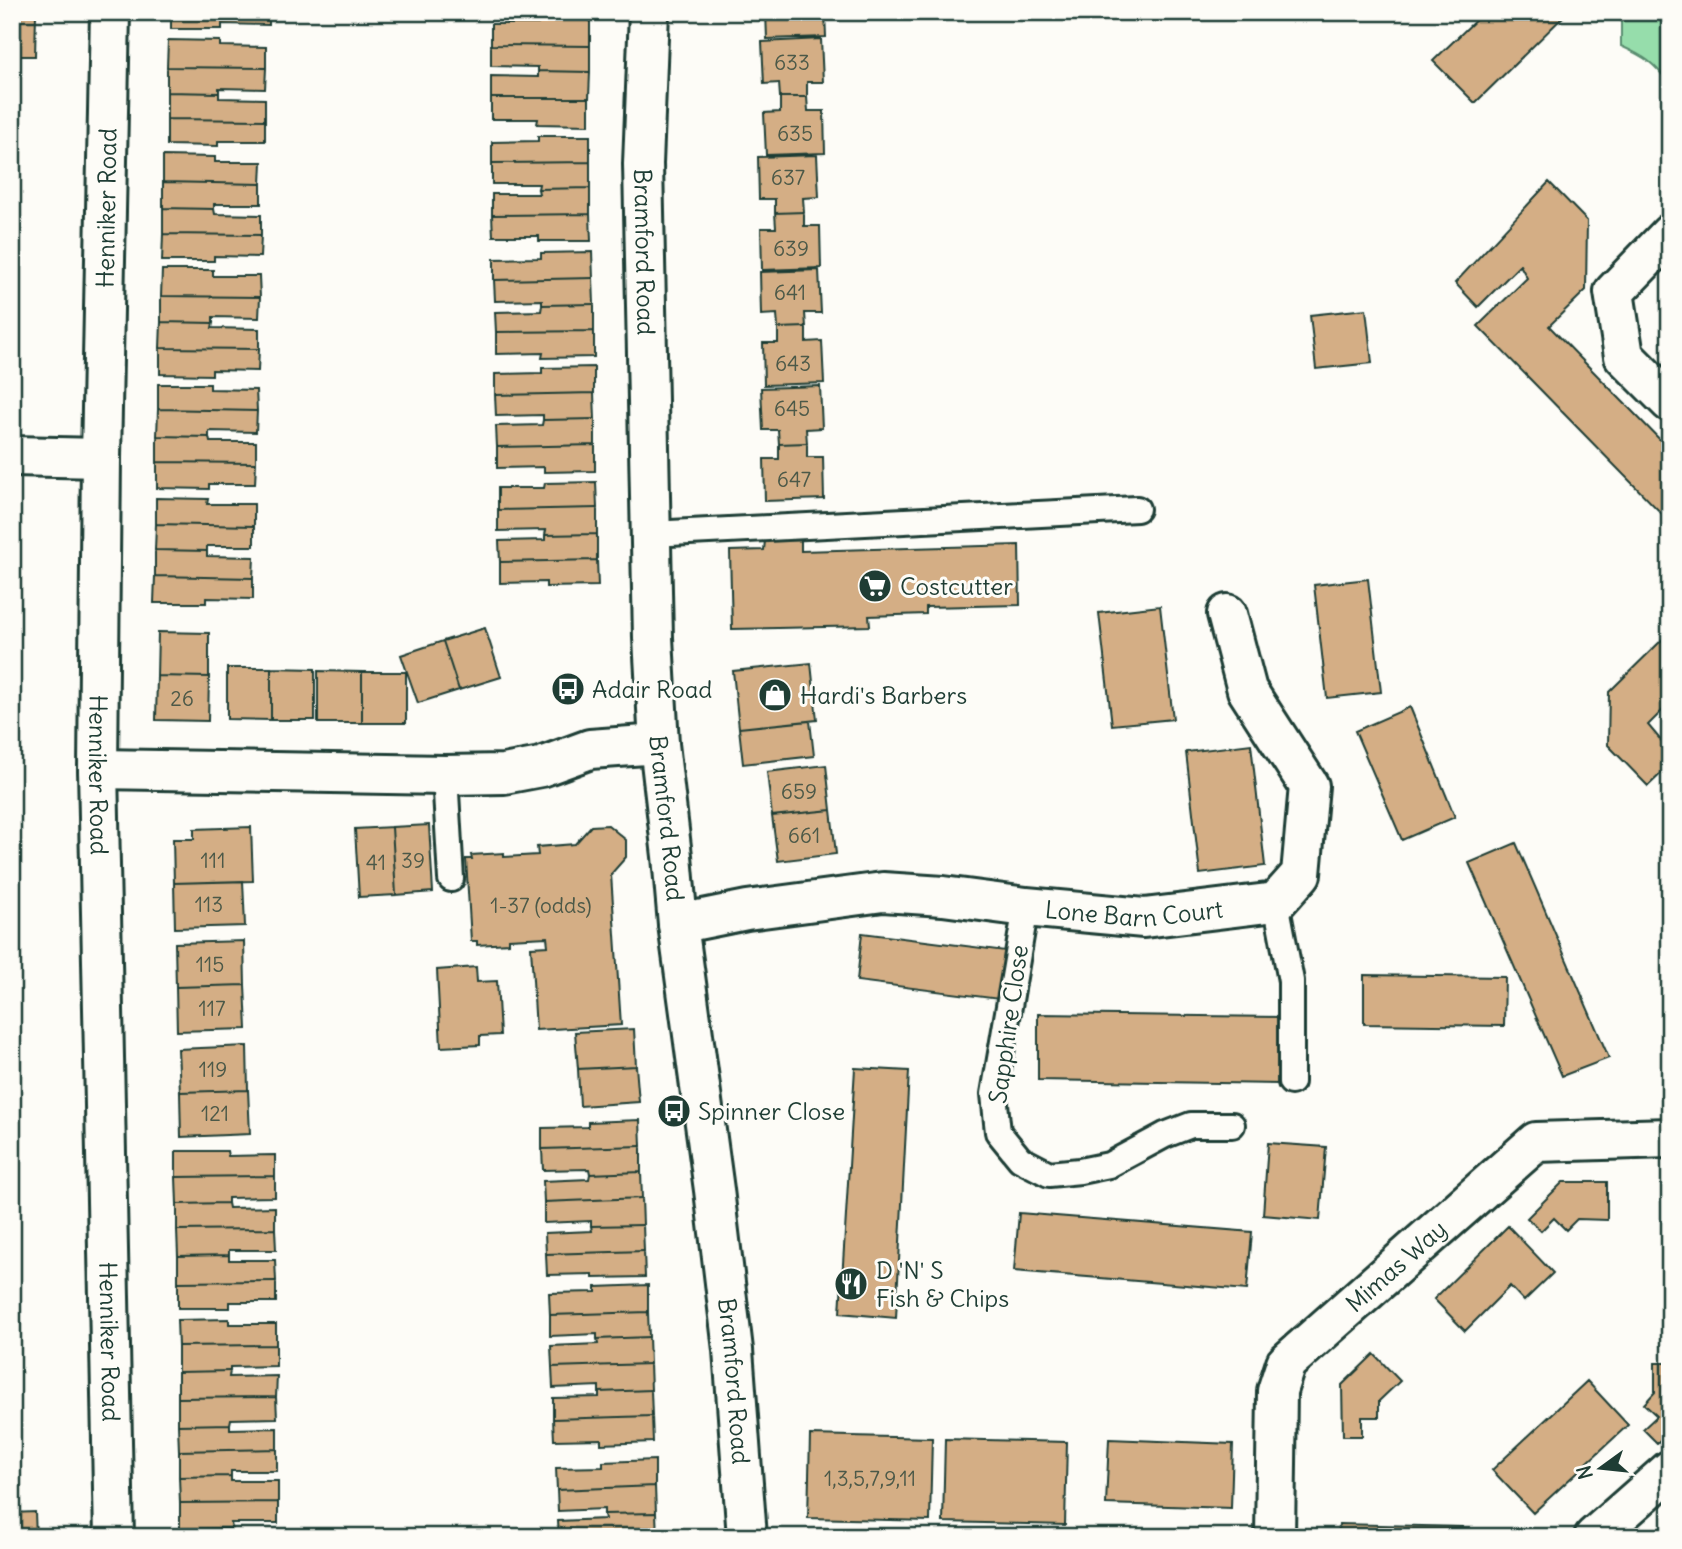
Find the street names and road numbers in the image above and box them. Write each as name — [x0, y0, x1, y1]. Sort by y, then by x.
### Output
street label: Henniker Road — [90, 128, 122, 288]
street label: Bramford Road — [628, 168, 662, 335]
street label: Henniker Road — [83, 695, 115, 855]
street label: Bramford Road — [644, 734, 691, 902]
street label: Lone Barn Court — [1044, 894, 1225, 933]
street label: Sapphire Close — [982, 943, 1034, 1105]
street label: Mimas Way — [1339, 1213, 1452, 1318]
street label: Henniker Road — [93, 1261, 127, 1422]
street label: Bramford Road — [712, 1296, 756, 1465]

